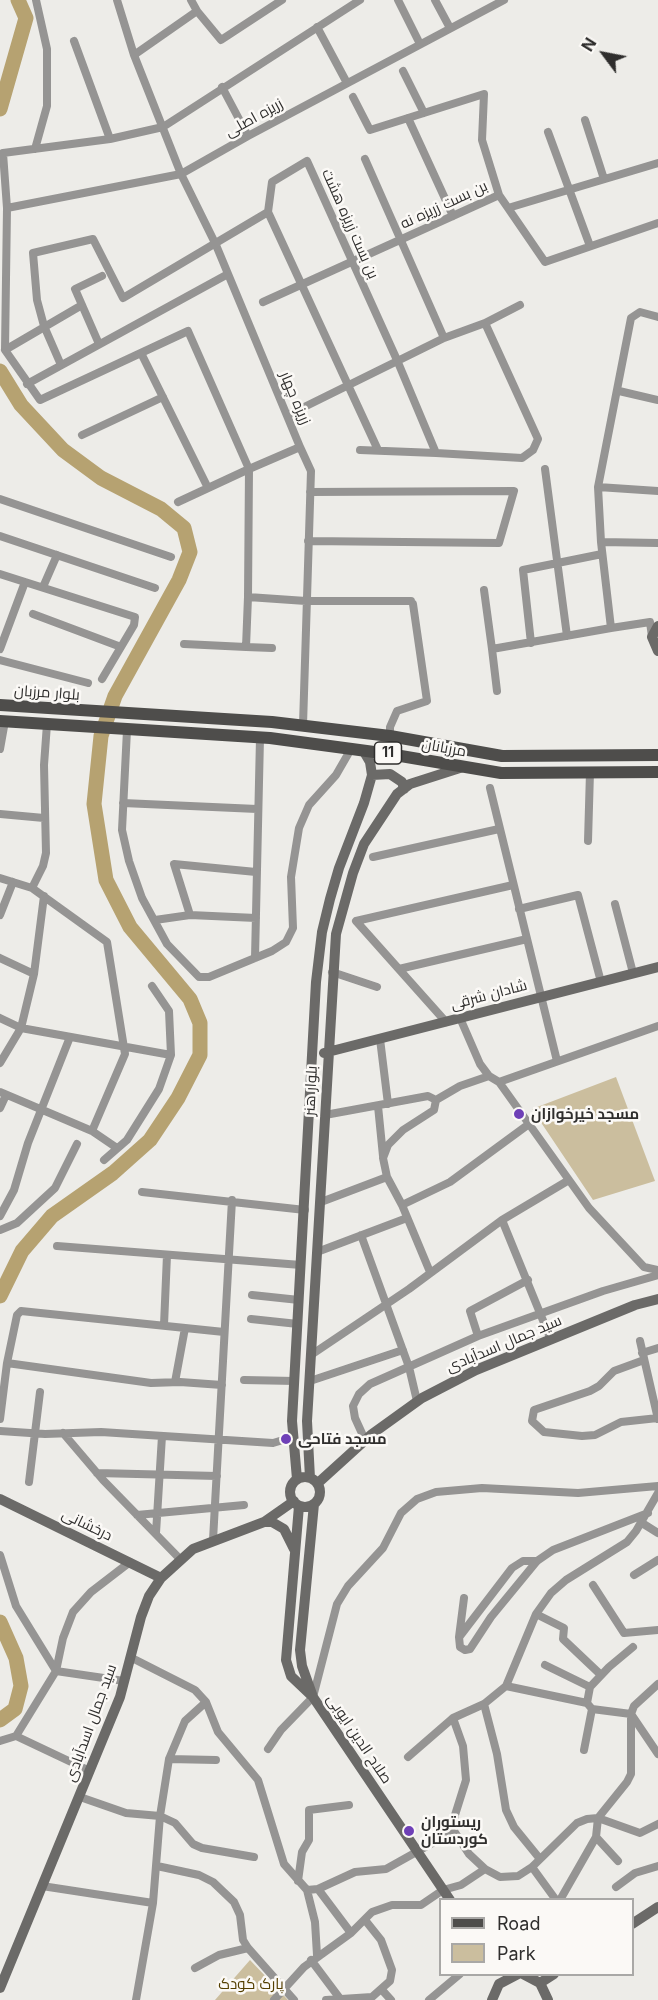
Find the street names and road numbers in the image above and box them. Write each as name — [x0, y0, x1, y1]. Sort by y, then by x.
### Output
street label: زریزه اصلی — [222, 95, 286, 141]
street label: بن بست زریزه هشت — [318, 166, 382, 282]
street label: بن بست زریزه نه — [398, 177, 490, 233]
street label: زریزه چهار — [276, 369, 314, 427]
street label: بلوار مرزبان — [13, 682, 81, 704]
street label: مرزبانان — [420, 735, 468, 761]
road number: 11 — [374, 742, 402, 764]
street label: شادان شرقی — [449, 976, 529, 1014]
street label: بلوار هنر — [301, 1065, 321, 1117]
street label: سید جمال اسدآبادی — [444, 1312, 564, 1376]
street label: درخشانی — [59, 1505, 115, 1545]
street label: سید جمال اسدآبادی — [61, 1662, 121, 1784]
street label: صلاح الدین ایوبی — [322, 1691, 396, 1787]

